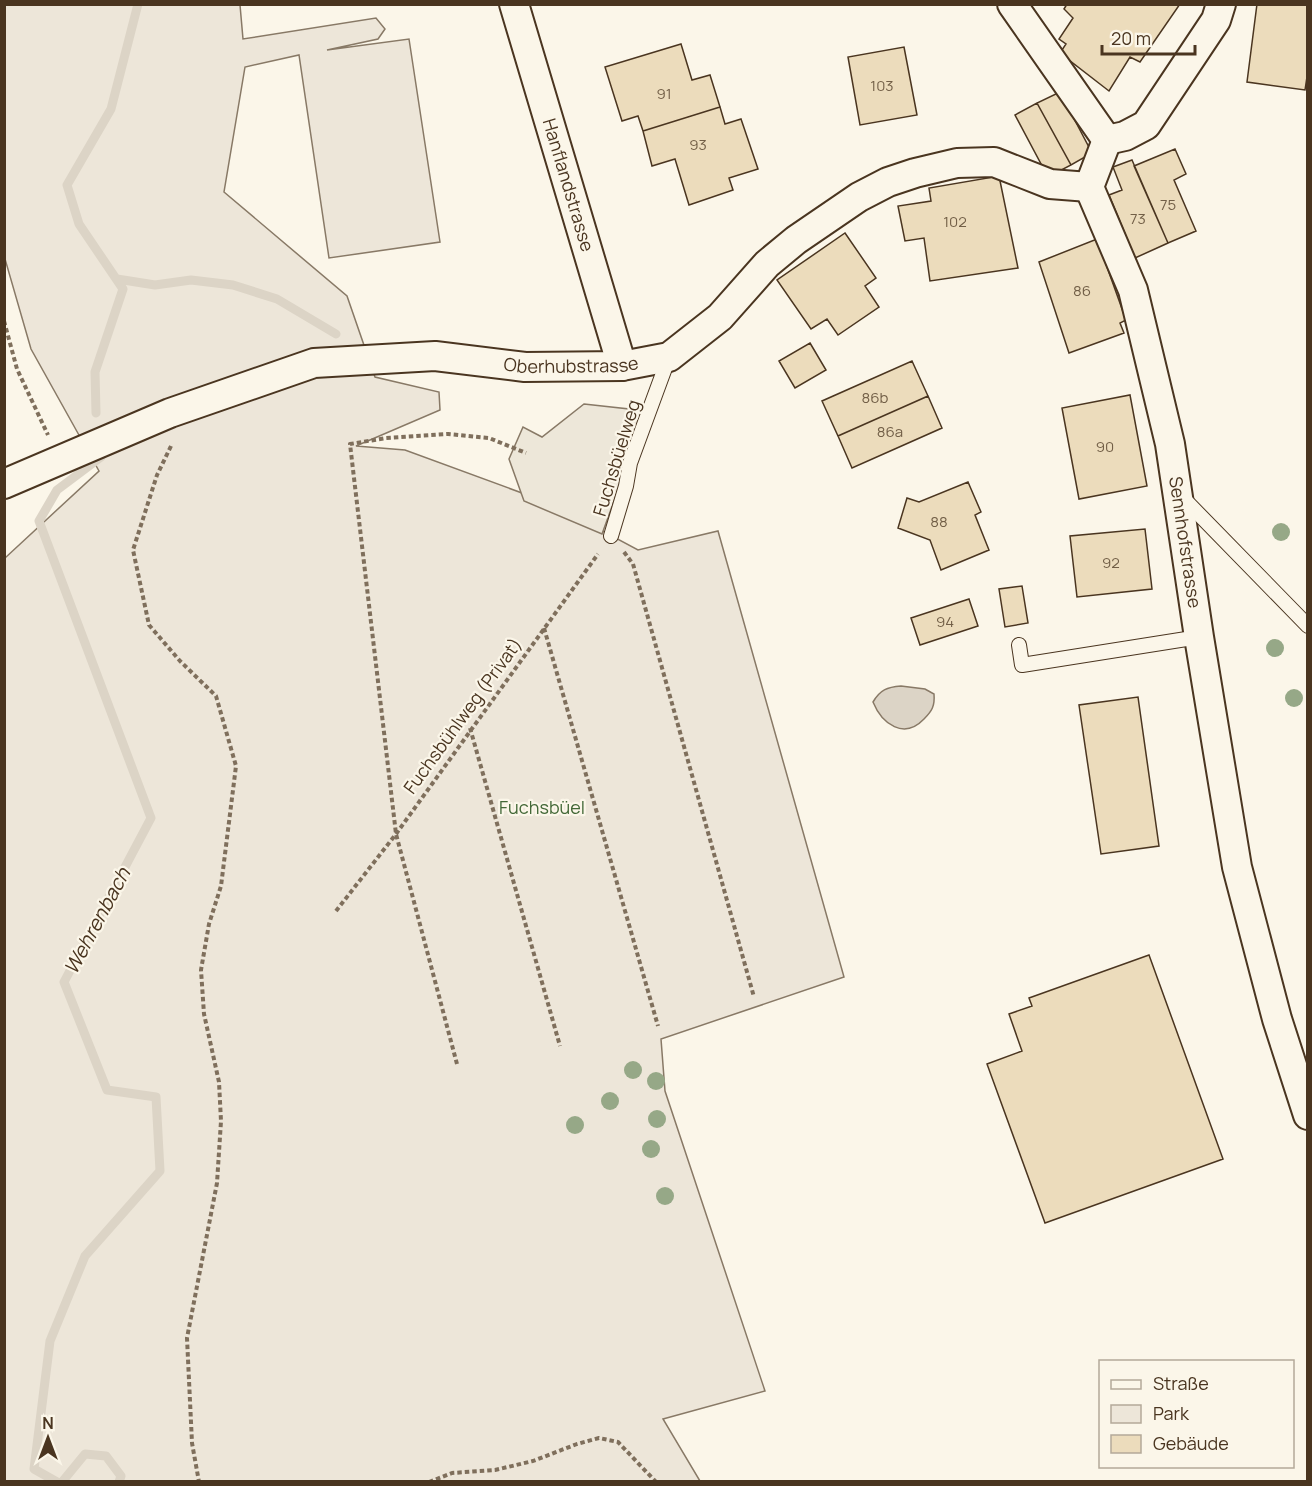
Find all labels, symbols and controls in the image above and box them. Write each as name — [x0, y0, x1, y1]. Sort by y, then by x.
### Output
scale bar — [1102, 18, 1195, 56]
text: 20 m — [1111, 26, 1151, 50]
house number: 103 — [870, 75, 894, 96]
house number: 91 — [656, 83, 672, 104]
street label: Hanflandstrasse — [538, 115, 600, 254]
house number: 93 — [689, 134, 707, 155]
house number: 75 — [1160, 194, 1176, 215]
house number: 73 — [1130, 208, 1146, 229]
house number: 102 — [943, 211, 967, 232]
house number: 86 — [1073, 280, 1091, 301]
street label: Oberhubstrasse — [502, 350, 640, 378]
house number: 86b — [862, 387, 889, 408]
street label: Fuchsbüelweg — [587, 397, 645, 519]
house number: 86a — [877, 421, 903, 442]
house number: 90 — [1096, 436, 1114, 457]
street label: Sennhofstrasse — [1164, 475, 1207, 610]
house number: 88 — [930, 511, 948, 532]
house number: 92 — [1102, 552, 1120, 573]
house number: 94 — [936, 611, 954, 632]
street label: Fuchsbühlweg (Privat) — [398, 633, 527, 798]
park label: Fuchsbüel — [499, 795, 585, 819]
water label: Wehrenbach — [57, 862, 137, 979]
legend — [1099, 1360, 1294, 1468]
text: Straße — [1153, 1371, 1209, 1395]
text: Park — [1153, 1401, 1190, 1425]
north arrow — [18, 1408, 78, 1468]
text: N — [42, 1412, 54, 1434]
text: Gebäude — [1153, 1431, 1229, 1455]

